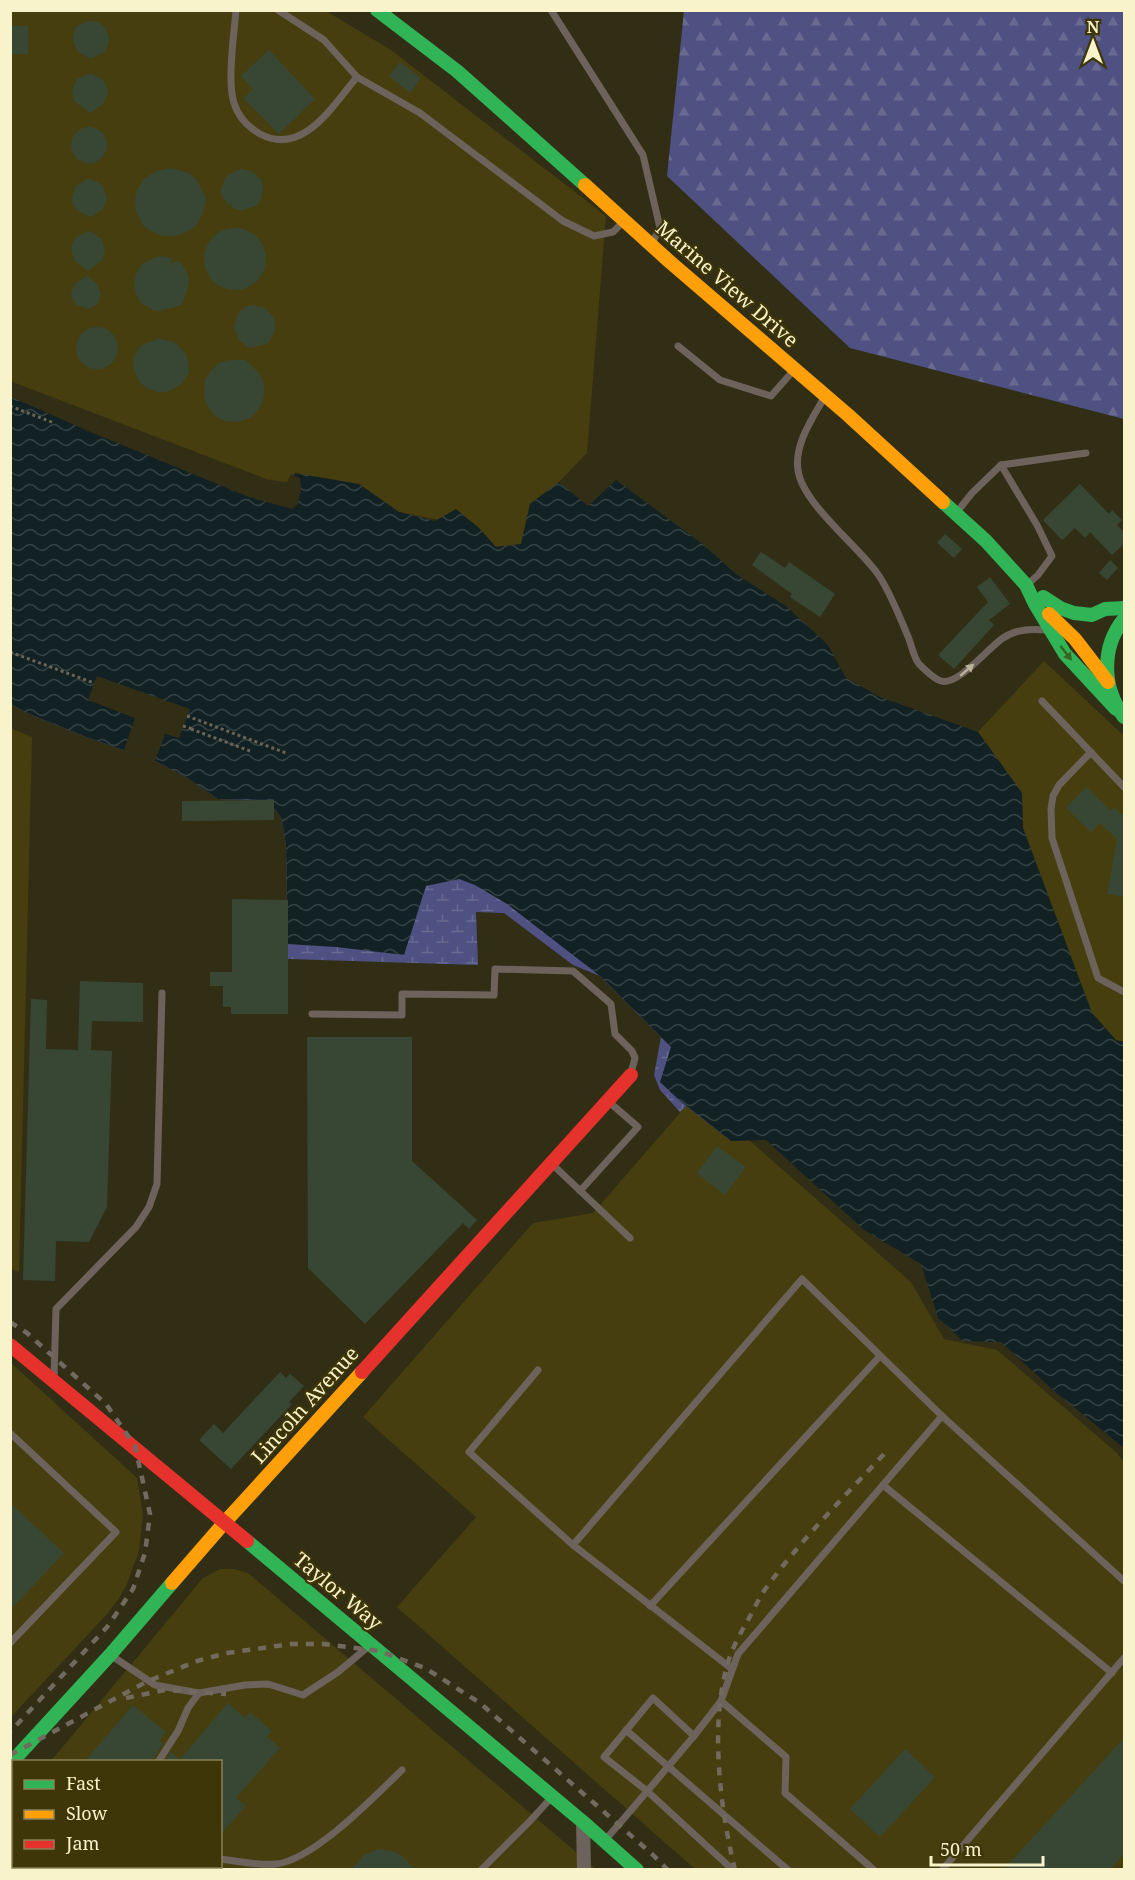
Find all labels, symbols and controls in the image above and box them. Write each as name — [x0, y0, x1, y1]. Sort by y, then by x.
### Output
north arrow — [1063, 12, 1123, 72]
text: N — [1087, 16, 1100, 38]
street label: Marine View Drive — [650, 214, 804, 353]
one-way arrow — [1060, 645, 1073, 661]
one-way arrow — [959, 663, 975, 676]
street label: Lincoln Avenue — [245, 1340, 364, 1469]
street label: Taylor Way — [288, 1546, 389, 1636]
legend — [12, 1760, 222, 1868]
text: Fast — [66, 1771, 101, 1795]
text: Slow — [66, 1801, 108, 1825]
scale bar — [931, 1829, 1044, 1867]
text: Jam — [65, 1831, 100, 1855]
text: 50 m — [940, 1837, 982, 1861]

